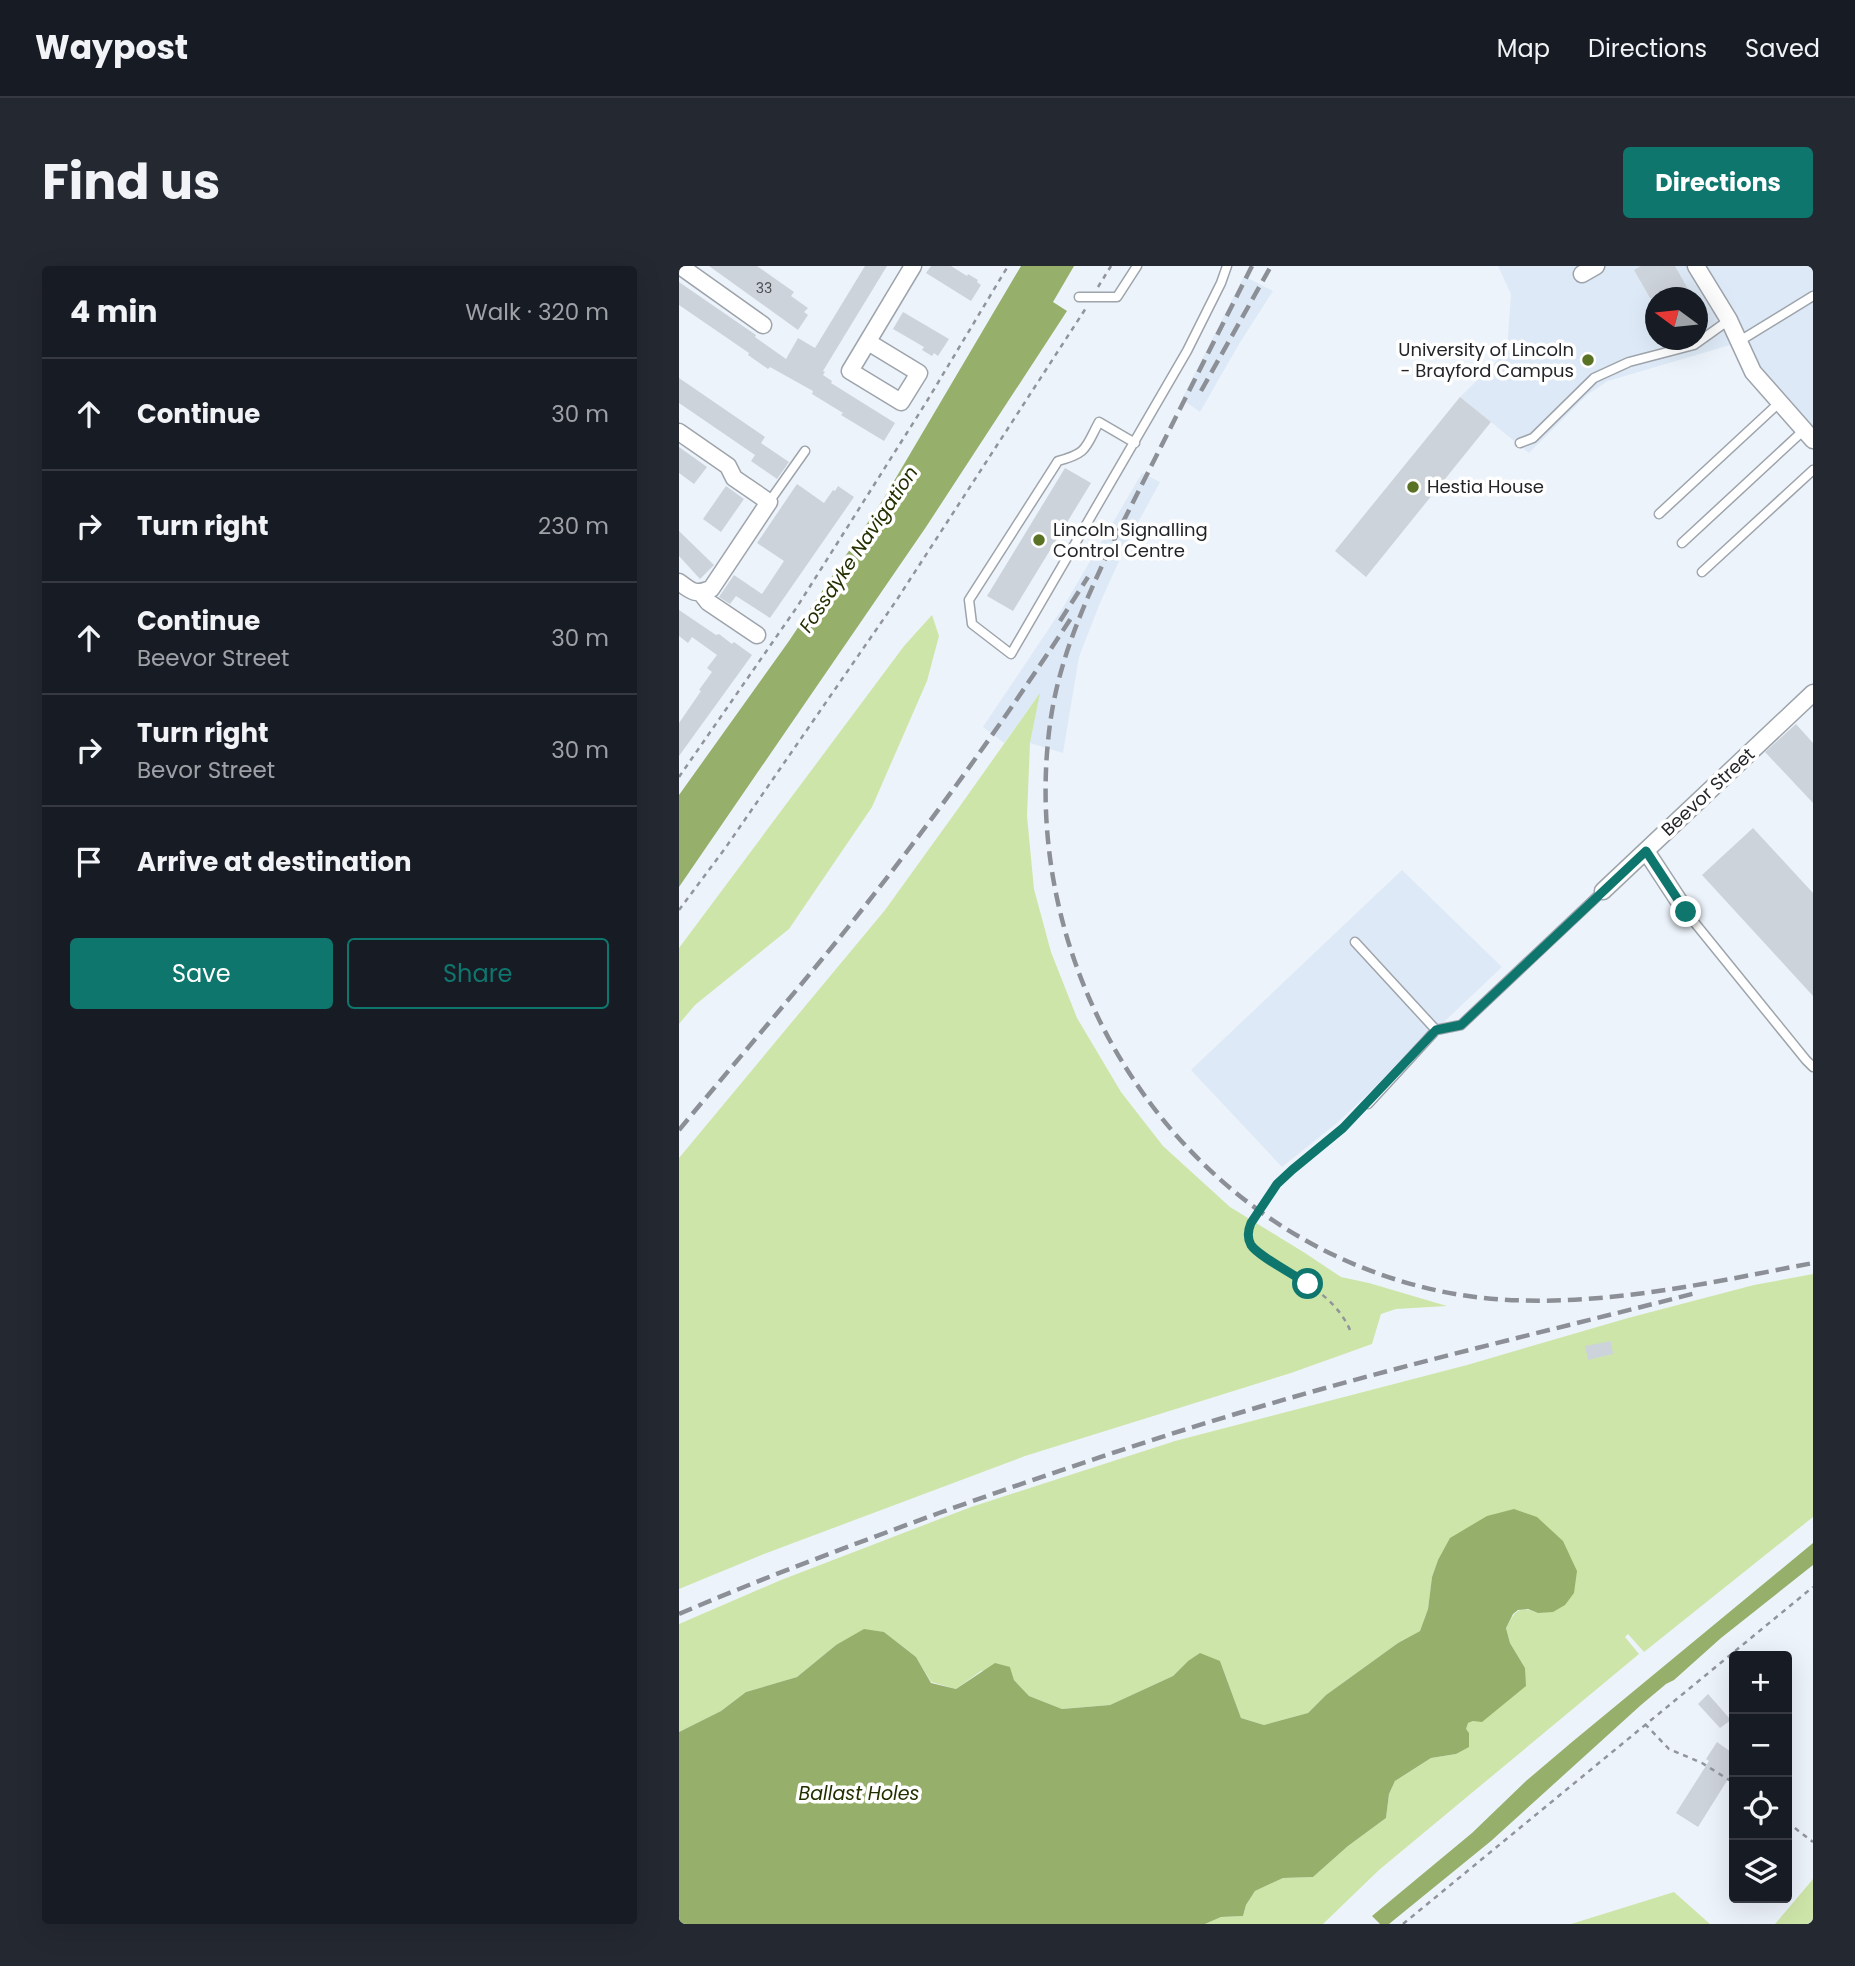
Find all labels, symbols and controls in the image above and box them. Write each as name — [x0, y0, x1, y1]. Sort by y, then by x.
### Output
text: Waypost — [35, 24, 188, 71]
text: Map — [1497, 32, 1550, 65]
text: Directions — [1588, 32, 1707, 65]
text: Saved — [1745, 32, 1820, 65]
button: Directions — [1623, 147, 1813, 218]
text: Find us — [42, 148, 220, 216]
house number: 33 — [756, 278, 772, 298]
north arrow — [1645, 287, 1708, 350]
text: 4 min — [70, 290, 158, 333]
text: Walk · 320 m — [465, 296, 609, 328]
place label: University of Lincoln - Brayford Campus — [1398, 337, 1574, 383]
marker: University of Lincoln - Brayford Campus — [1580, 352, 1596, 368]
icon: ahead — [70, 395, 108, 433]
text: Continue — [137, 396, 260, 432]
text: 30 m — [551, 398, 609, 430]
water label: Fossdyke Navigation — [793, 461, 924, 638]
place label: Hestia House — [1427, 474, 1544, 499]
marker: Hestia House — [1405, 479, 1421, 495]
icon: right — [70, 507, 108, 545]
text: Turn right — [137, 508, 269, 544]
text: 230 m — [538, 510, 609, 542]
place label: Lincoln Signalling Control Centre — [1053, 517, 1208, 563]
marker: Lincoln Signalling Control Centre — [1031, 532, 1047, 548]
text: Continue — [137, 603, 260, 639]
icon: ahead — [70, 619, 108, 657]
text: 30 m — [551, 622, 609, 654]
text: Beevor Street — [137, 642, 289, 674]
text: Turn right — [137, 715, 269, 751]
icon: right — [70, 731, 108, 769]
text: 30 m — [551, 734, 609, 766]
street label: Beevor Street — [1656, 742, 1760, 841]
text: Bevor Street — [137, 754, 275, 786]
icon: arrive — [70, 843, 108, 881]
text: Arrive at destination — [137, 844, 412, 880]
route end — [1670, 896, 1701, 927]
button: Save — [70, 938, 333, 1009]
button: Share — [347, 938, 609, 1009]
route start — [1292, 1268, 1323, 1299]
map controls — [1729, 1651, 1792, 1903]
button: + — [1729, 1651, 1792, 1714]
button: − — [1729, 1714, 1792, 1777]
button: locate — [1729, 1777, 1792, 1840]
water label: Ballast Holes — [799, 1780, 919, 1807]
button: layers — [1729, 1840, 1792, 1903]

